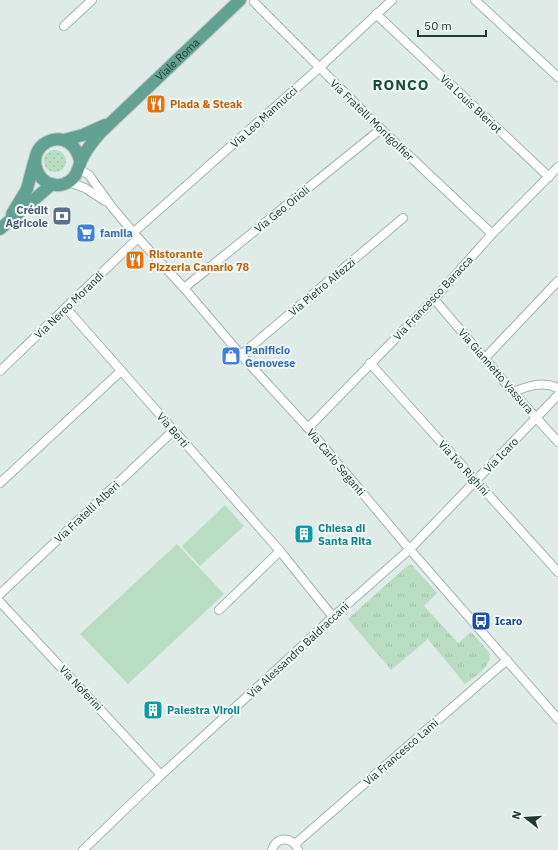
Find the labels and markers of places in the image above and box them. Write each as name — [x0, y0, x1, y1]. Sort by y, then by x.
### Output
restaurant icon: Piada & Steak — [145, 93, 167, 115]
place label: Piada & Steak — [170, 97, 243, 111]
place label: Crédit Agricole — [5, 203, 48, 230]
bank icon: Crédit Agricole — [51, 205, 73, 227]
supermarket icon: famila — [75, 222, 97, 244]
place label: famila — [100, 226, 133, 240]
place label: Ristorante Pizzeria Canario 78 — [149, 247, 249, 274]
restaurant icon: Ristorante Pizzeria Canario 78 — [124, 249, 146, 271]
place label: Panificio Genovese — [245, 343, 296, 370]
shop icon: Panificio Genovese — [220, 345, 242, 367]
place label: Chiesa di Santa Rita — [318, 521, 372, 548]
building icon: Chiesa di Santa Rita — [293, 523, 315, 545]
bus stop icon: Icaro — [470, 610, 492, 632]
place label: Icaro — [495, 614, 522, 628]
building icon: Palestra Viroli — [142, 699, 164, 721]
place label: Palestra Viroli — [167, 703, 240, 717]

